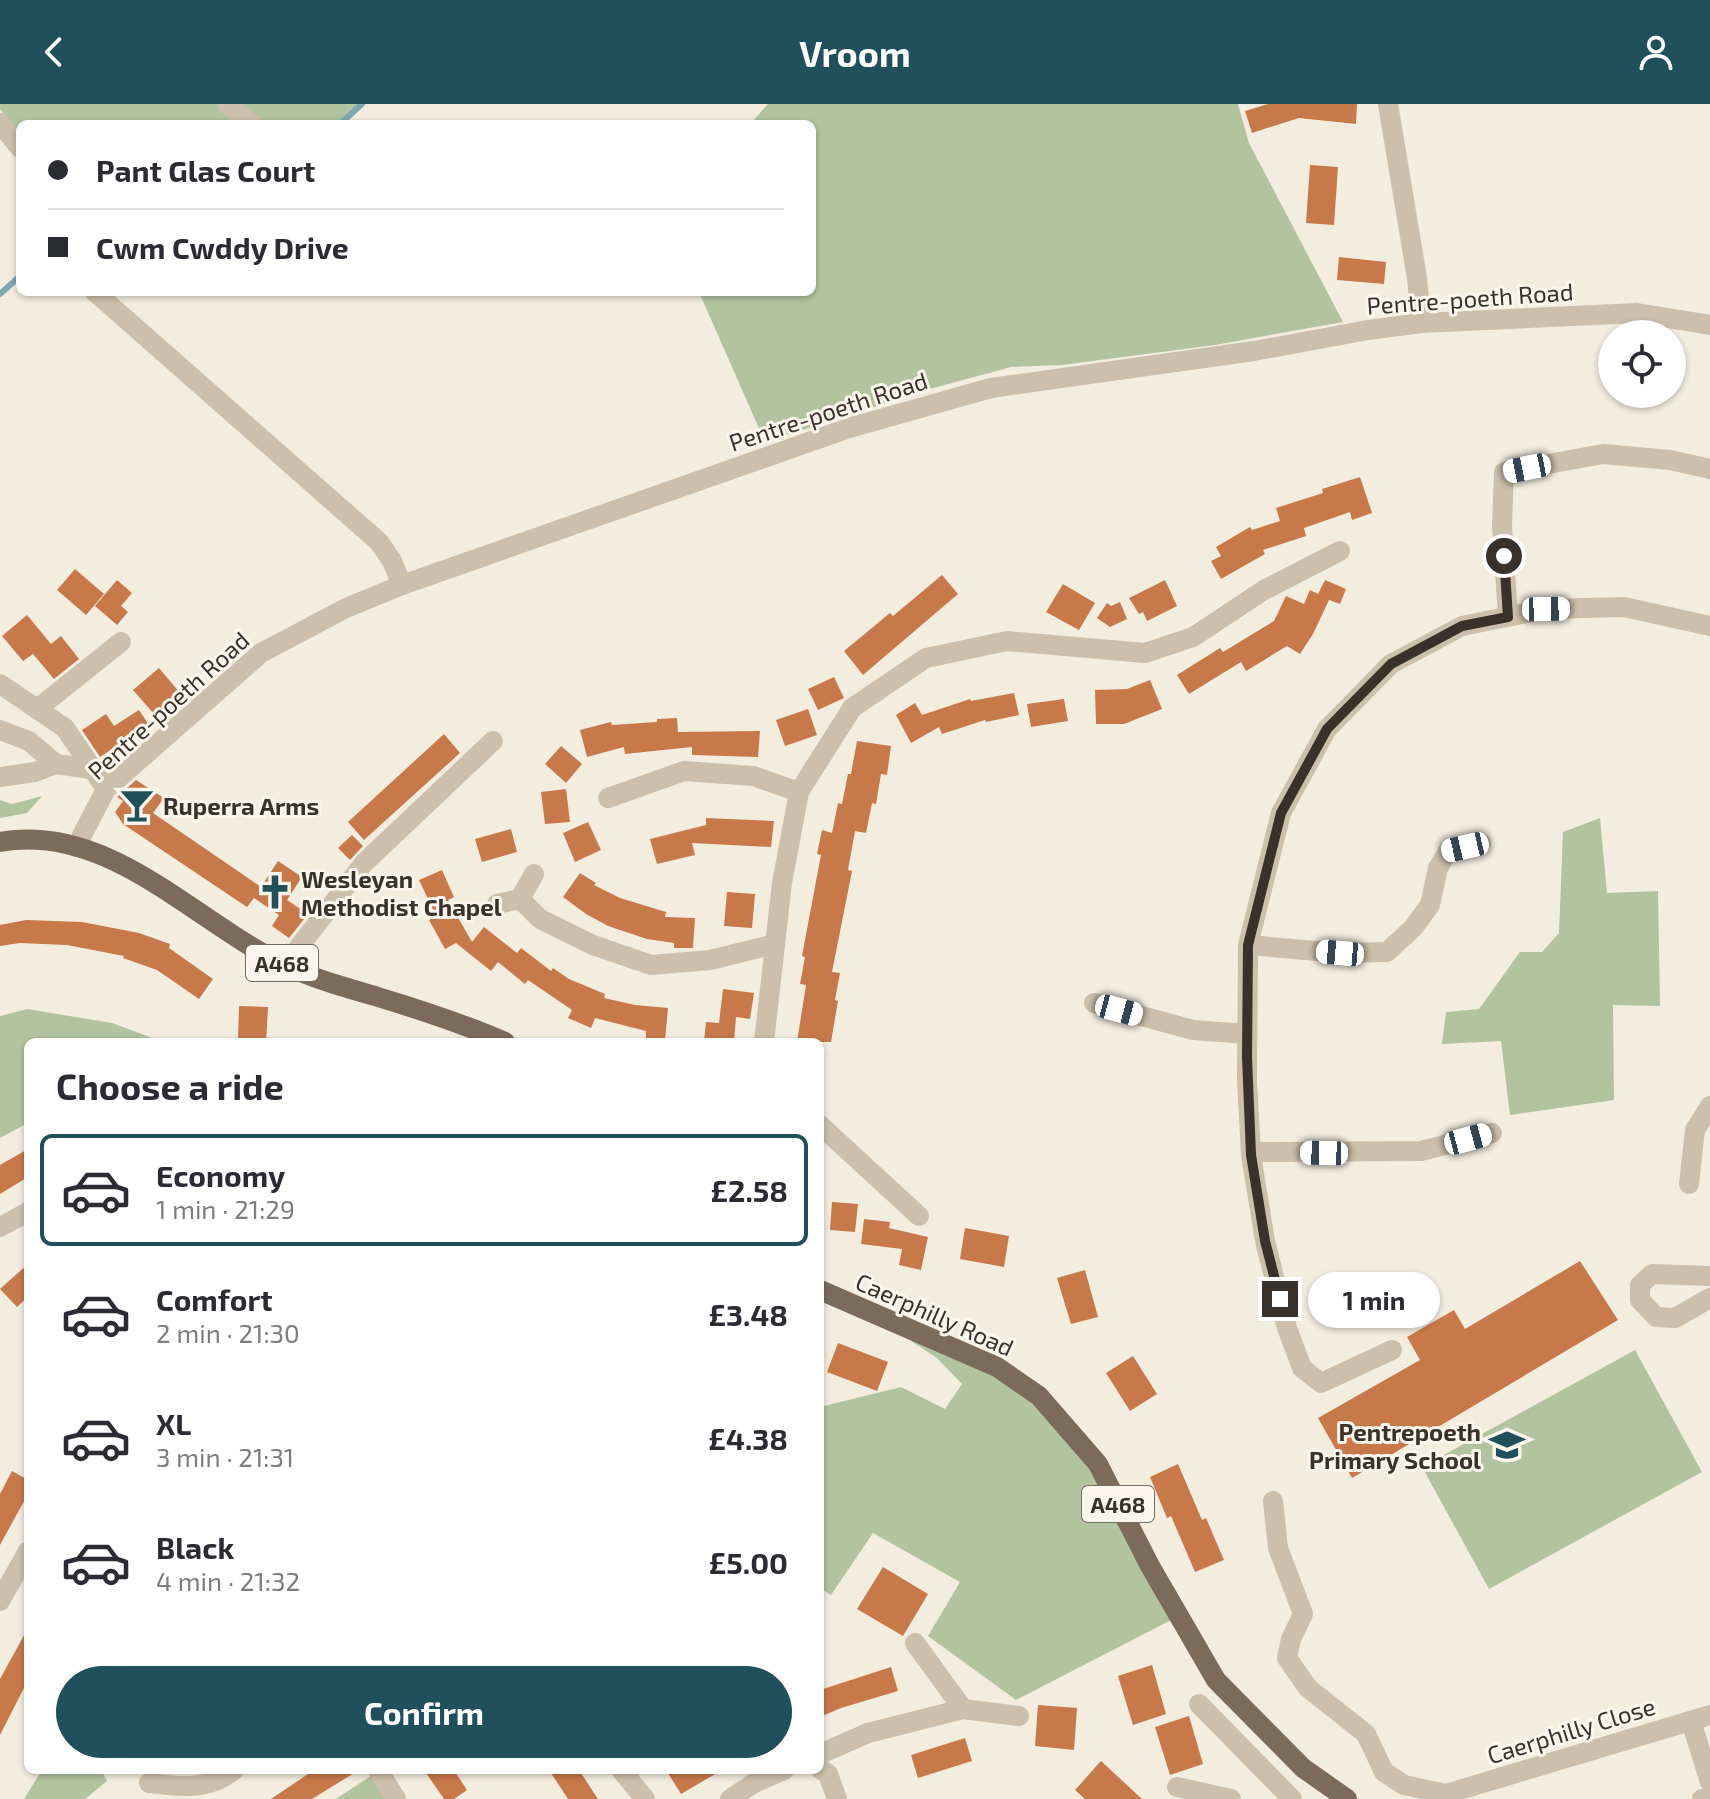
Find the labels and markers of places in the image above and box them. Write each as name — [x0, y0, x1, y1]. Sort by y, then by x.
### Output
bar icon: Ruperra Arms — [118, 786, 156, 824]
place label: Ruperra Arms — [163, 791, 319, 820]
place label: Wesleyan Methodist Chapel — [301, 864, 502, 921]
church icon: Wesleyan Methodist Chapel — [256, 873, 294, 911]
place label: Pentrepoeth Primary School — [1309, 1417, 1481, 1474]
school or university icon: Pentrepoeth Primary School — [1488, 1426, 1526, 1464]

